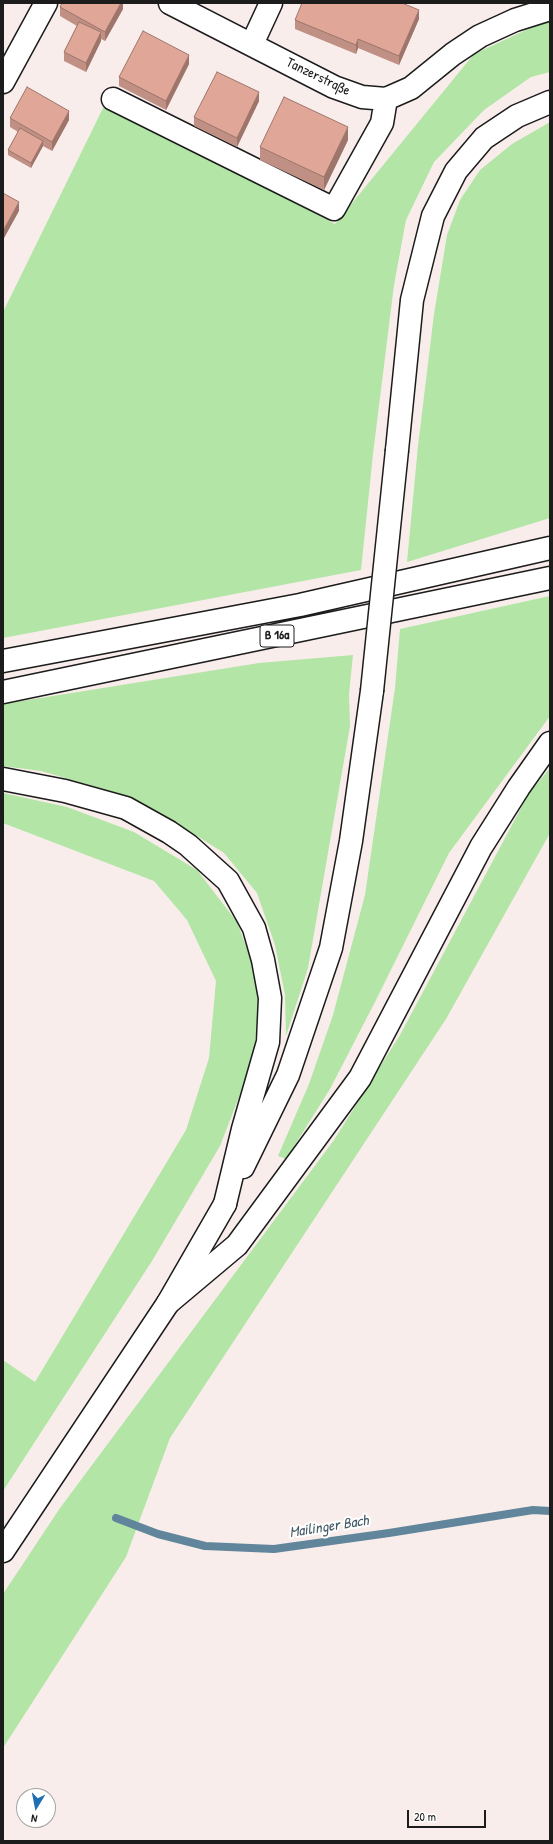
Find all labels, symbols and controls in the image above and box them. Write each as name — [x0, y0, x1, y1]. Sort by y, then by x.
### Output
street label: Tanzerstraße — [283, 54, 353, 100]
road number: B 16a — [260, 625, 294, 647]
water label: Mailinger Bach — [288, 1512, 370, 1542]
north arrow — [16, 1788, 56, 1828]
scale bar — [409, 1802, 488, 1828]
text: 20 m — [414, 1808, 436, 1825]
text: N — [30, 1811, 38, 1826]

